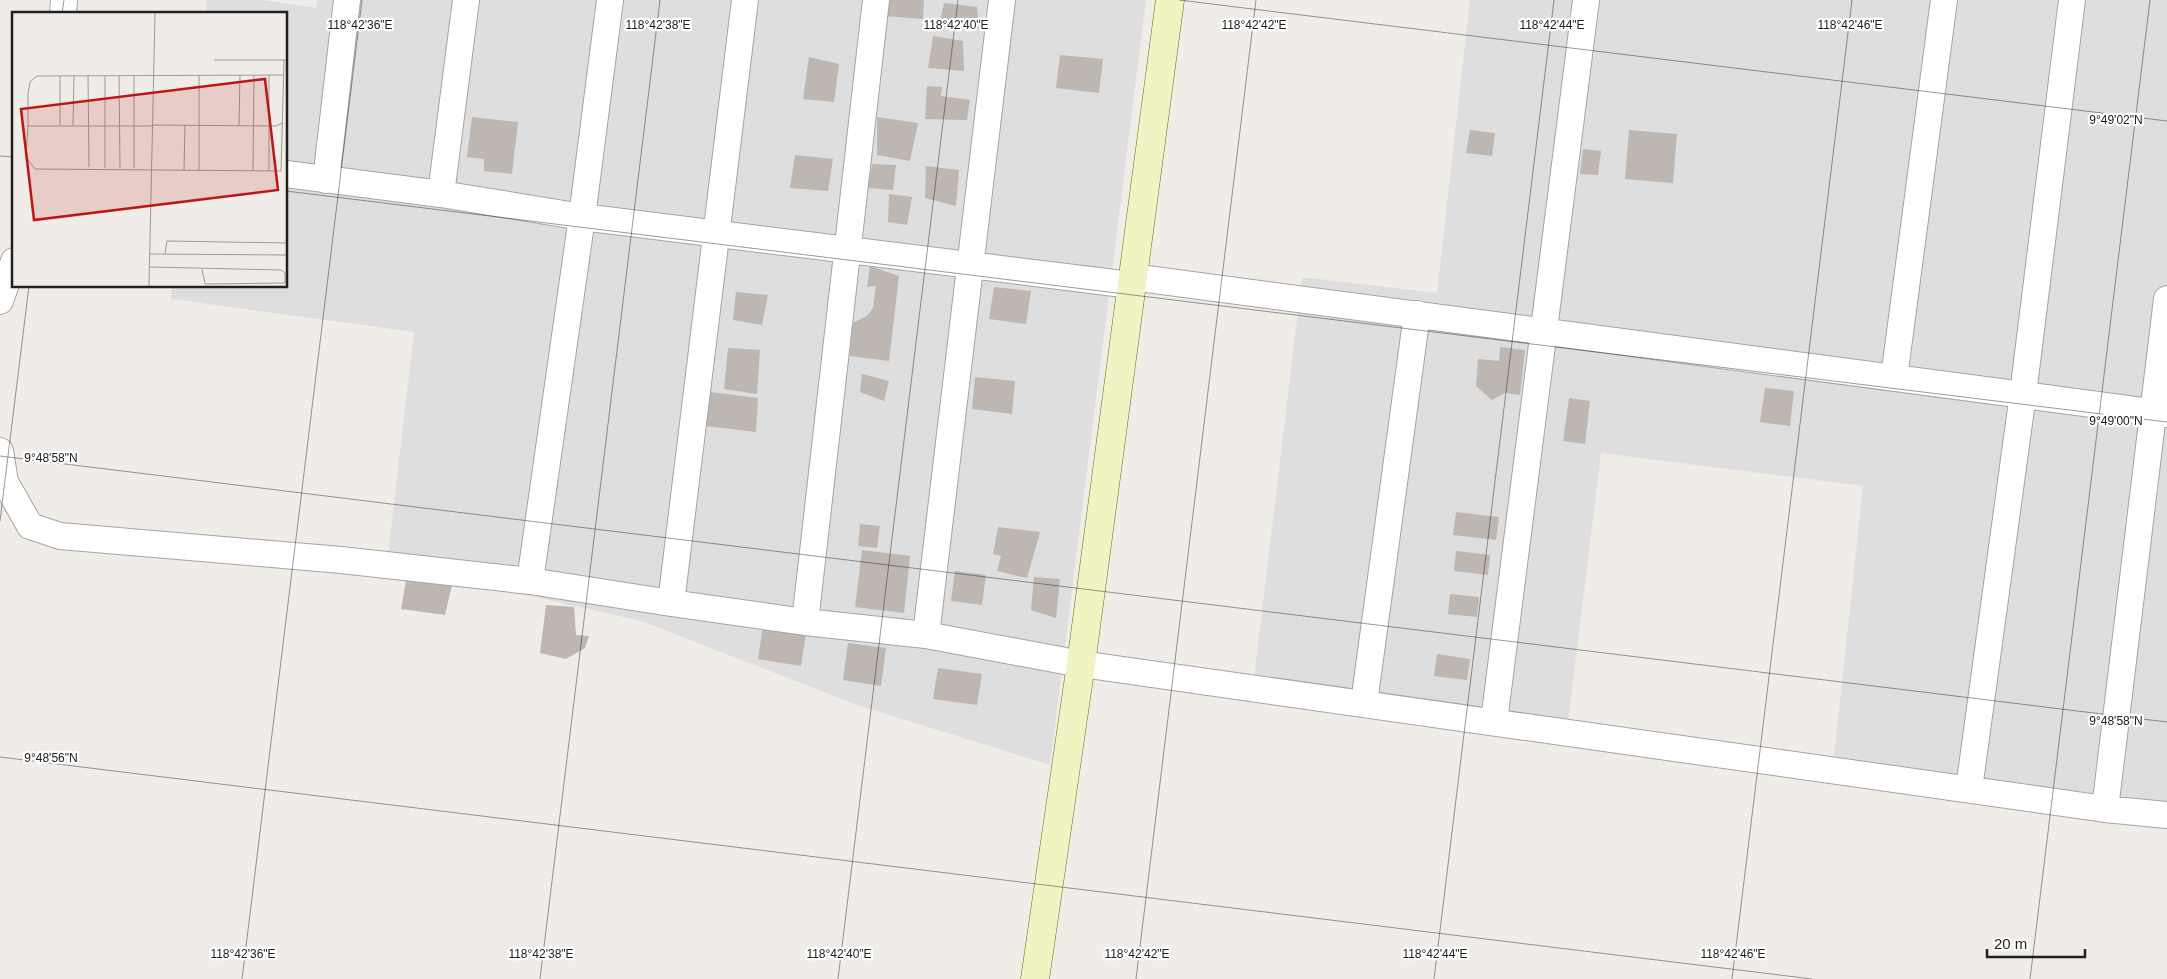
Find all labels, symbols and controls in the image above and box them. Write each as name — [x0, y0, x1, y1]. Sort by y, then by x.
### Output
inset map — [12, 12, 288, 288]
text: 118°42'36"E — [327, 18, 393, 32]
text: 118°42'38"E — [625, 18, 691, 32]
text: 118°42'40"E — [923, 18, 989, 32]
text: 118°42'42"E — [1221, 18, 1287, 32]
text: 118°42'44"E — [1519, 18, 1585, 32]
text: 118°42'46"E — [1817, 18, 1883, 32]
text: 9°49'02"N — [2089, 113, 2143, 127]
text: 9°49'00"N — [2089, 414, 2143, 428]
text: 9°48'58"N — [24, 451, 78, 465]
text: 9°48'58"N — [2089, 714, 2143, 728]
text: 9°48'56"N — [24, 751, 78, 765]
scale bar — [1987, 926, 2084, 958]
text: 20 m — [1994, 935, 2027, 952]
text: 118°42'36"E — [210, 947, 276, 961]
text: 118°42'38"E — [508, 947, 574, 961]
text: 118°42'40"E — [806, 947, 872, 961]
text: 118°42'42"E — [1104, 947, 1170, 961]
text: 118°42'44"E — [1402, 947, 1468, 961]
text: 118°42'46"E — [1700, 947, 1766, 961]

